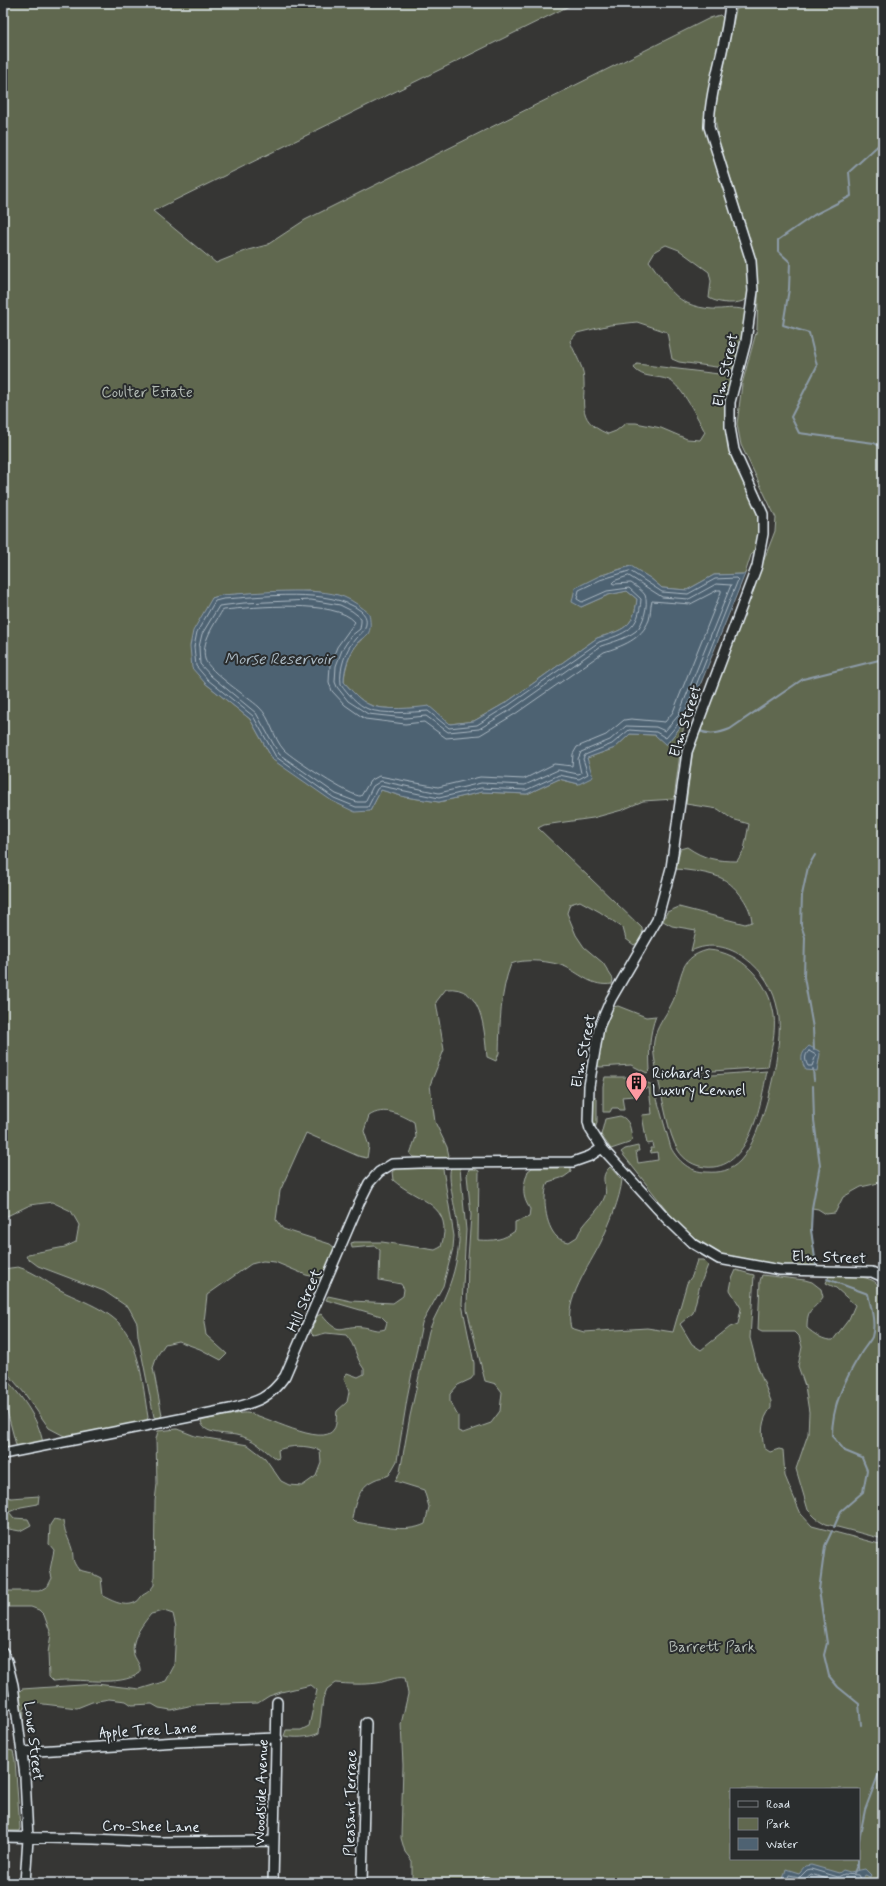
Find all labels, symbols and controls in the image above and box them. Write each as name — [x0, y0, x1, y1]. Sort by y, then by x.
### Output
street label: Elm Street — [708, 332, 744, 409]
park label: Coulter Estate — [101, 383, 193, 403]
water label: Morse Reservoir — [224, 649, 336, 670]
street label: Elm Street — [665, 683, 707, 760]
street label: Elm Street — [567, 1013, 601, 1090]
place label: Richard's Luxury Kennel — [652, 1064, 746, 1101]
building icon: Richard's Luxury Kennel — [623, 1069, 649, 1102]
street label: Elm Street — [791, 1247, 867, 1269]
street label: Hill Street — [283, 1266, 327, 1335]
park label: Barrett Park — [669, 1638, 755, 1658]
street label: Lowe Street — [18, 1700, 48, 1782]
street label: Apple Tree Lane — [99, 1718, 198, 1745]
street label: Woodside Avenue — [250, 1738, 274, 1845]
street label: Pleasant Terrace — [340, 1749, 362, 1857]
legend — [730, 1788, 860, 1860]
text: Road — [766, 1797, 790, 1813]
street label: Cro-Shee Lane — [102, 1816, 200, 1838]
text: Park — [766, 1817, 790, 1833]
text: Water — [766, 1837, 798, 1853]

